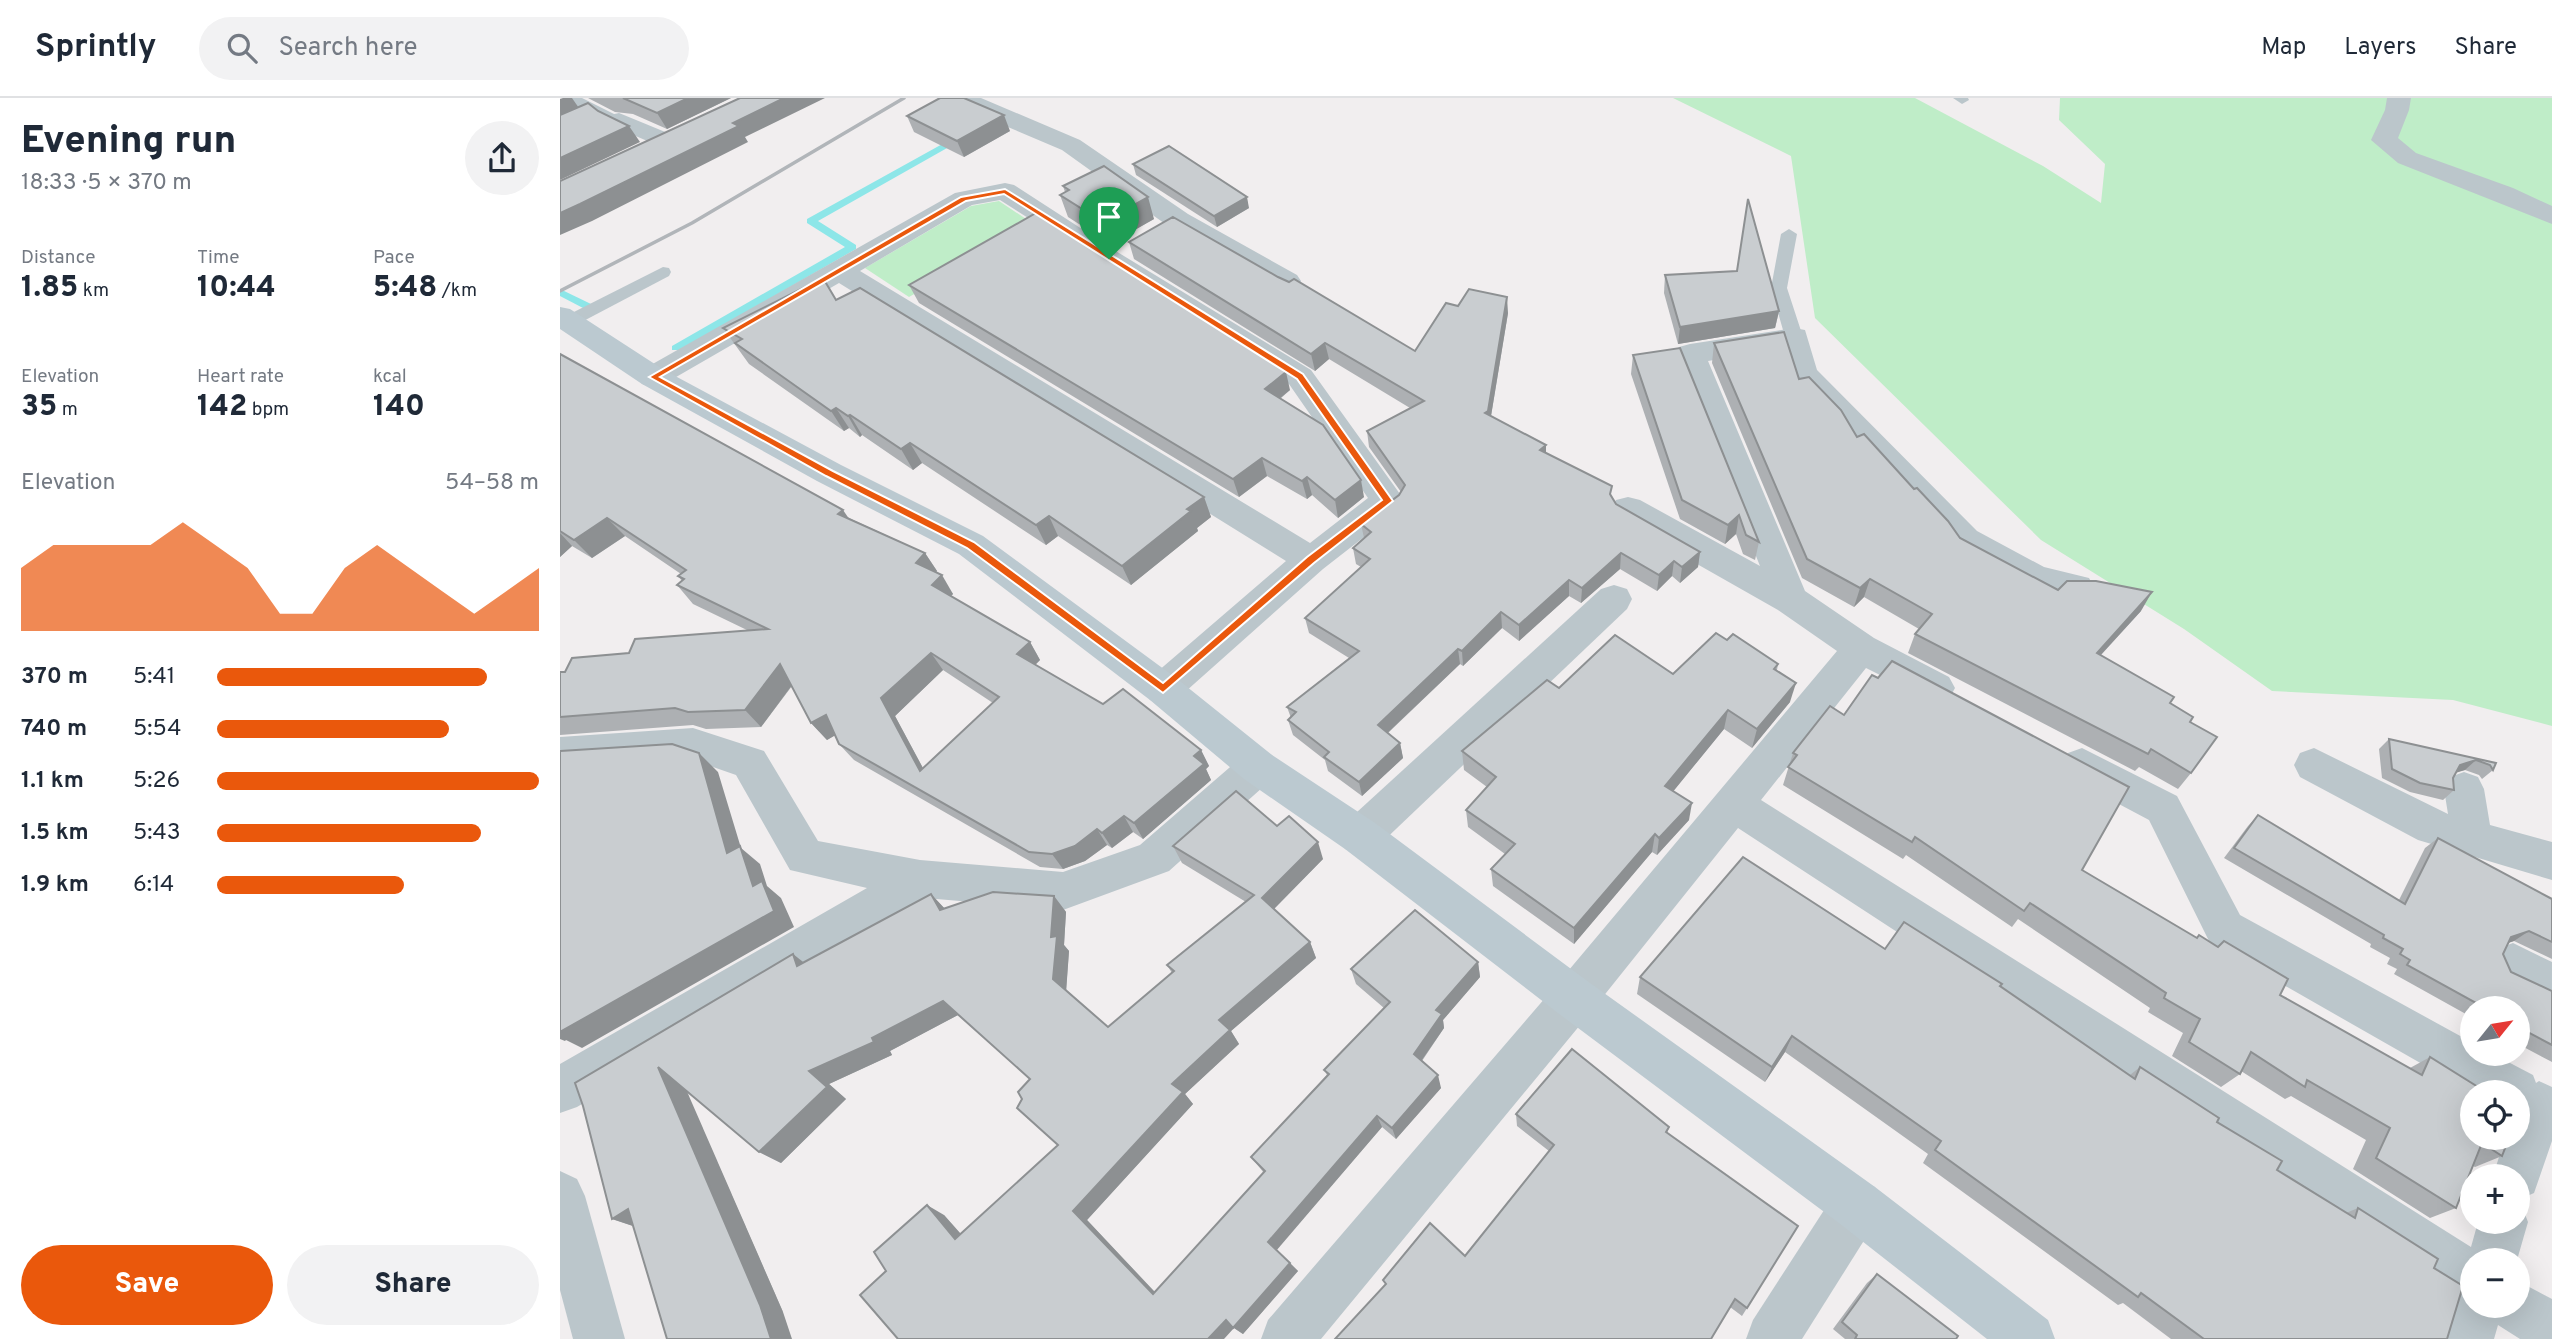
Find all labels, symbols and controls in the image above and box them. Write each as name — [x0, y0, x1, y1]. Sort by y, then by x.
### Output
search box — [199, 17, 689, 80]
text: Sprintly — [35, 27, 157, 69]
icon: search — [223, 29, 261, 67]
text: Search here — [279, 32, 418, 65]
text: Map — [2261, 33, 2306, 63]
text: Layers — [2344, 33, 2416, 63]
text: Share — [2454, 33, 2517, 63]
text: Evening run — [21, 118, 236, 167]
button: share — [465, 121, 539, 195]
text: 18:33 · 5 × 370 m — [21, 169, 192, 198]
pin — [1079, 187, 1139, 259]
icon: arrive — [1090, 198, 1128, 236]
text: Distance — [21, 246, 96, 270]
text: Time — [197, 246, 240, 270]
text: Pace — [373, 246, 415, 270]
text: 1.85 — [21, 270, 78, 307]
text: 10:44 — [197, 270, 276, 307]
text: 5:48 — [373, 270, 437, 307]
text: km — [78, 279, 109, 303]
text: /km — [437, 279, 477, 303]
text: Elevation — [21, 365, 99, 389]
text: Heart rate — [197, 365, 284, 389]
text: kcal — [373, 365, 407, 389]
text: 35 — [21, 389, 57, 426]
text: 142 — [197, 389, 247, 426]
text: 140 — [373, 389, 425, 426]
text: m — [57, 398, 78, 422]
text: bpm — [247, 398, 289, 422]
text: Elevation — [21, 469, 116, 498]
text: 54–58 m — [445, 469, 539, 498]
text: 370 m — [21, 663, 88, 692]
text: 5:41 — [133, 663, 175, 692]
text: 740 m — [21, 715, 87, 744]
text: 5:54 — [133, 715, 181, 744]
text: 1.1 km — [21, 767, 84, 796]
text: 5:26 — [133, 767, 180, 796]
text: 1.5 km — [21, 819, 89, 848]
text: 5:43 — [133, 819, 181, 848]
text: 1.9 km — [21, 871, 89, 900]
text: 6:14 — [133, 871, 174, 900]
north arrow — [2460, 996, 2530, 1066]
map controls — [2460, 996, 2530, 1318]
button: locate — [2460, 1080, 2530, 1150]
button: + — [2460, 1164, 2530, 1234]
button: Save — [21, 1245, 273, 1325]
button: Share — [287, 1245, 539, 1325]
button: − — [2460, 1248, 2530, 1318]

